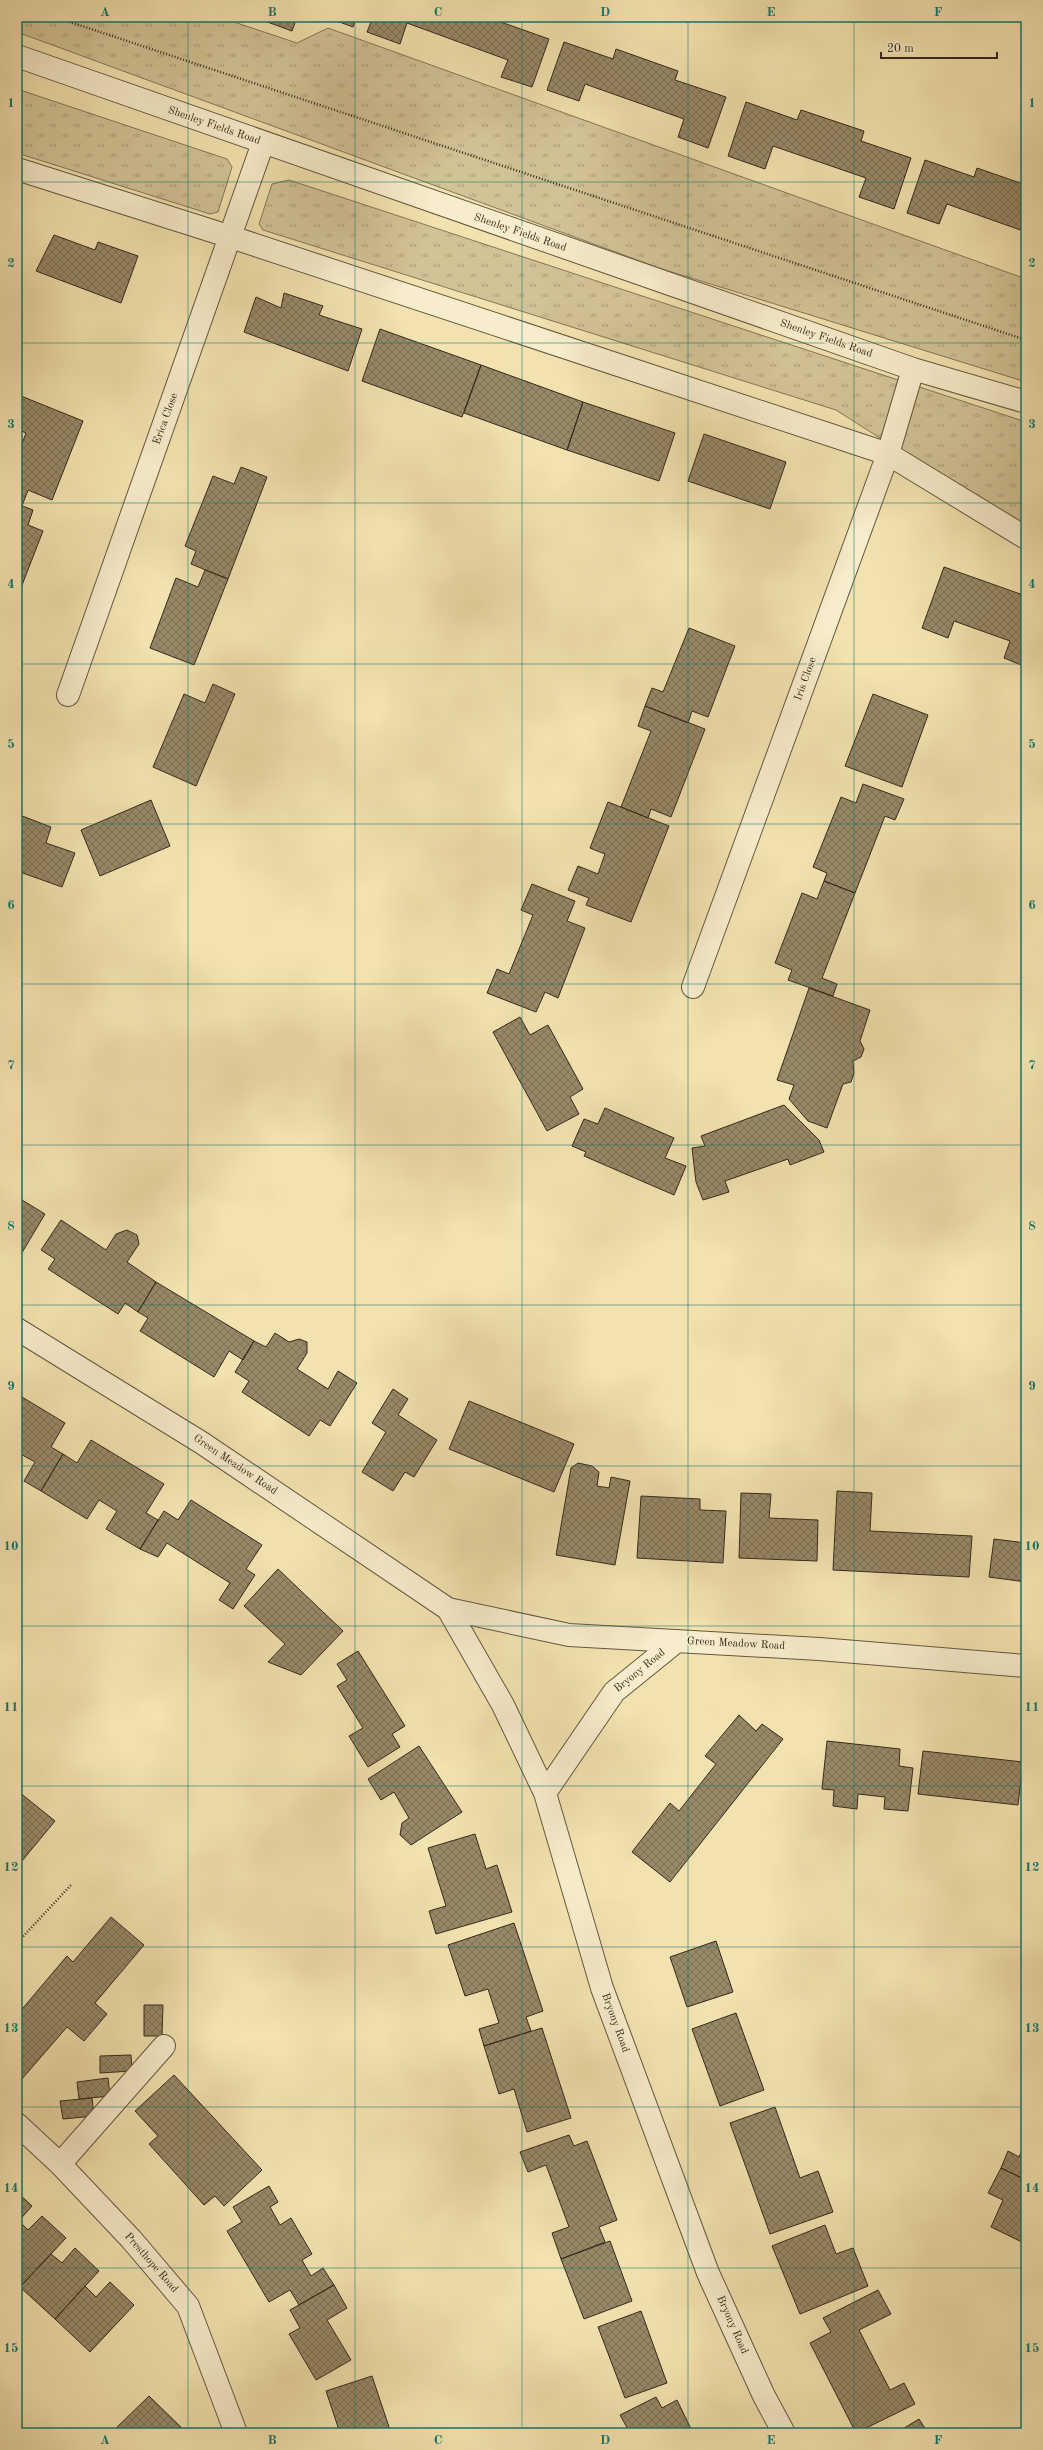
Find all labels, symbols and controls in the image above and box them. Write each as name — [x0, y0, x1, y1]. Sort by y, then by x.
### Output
text: A — [100, 6, 110, 19]
text: B — [267, 6, 277, 19]
text: C — [434, 6, 442, 19]
text: D — [600, 6, 610, 19]
text: E — [767, 6, 776, 19]
text: F — [934, 6, 943, 19]
scale bar — [881, 34, 997, 60]
text: 20 m — [887, 43, 914, 55]
text: 1 — [7, 97, 15, 110]
text: 1 — [1028, 97, 1036, 110]
street label: Shenley Fields Road — [166, 105, 262, 147]
street label: Shenley Fields Road — [472, 212, 568, 254]
text: 2 — [7, 257, 15, 270]
text: 2 — [1028, 257, 1036, 270]
street label: Shenley Fields Road — [778, 318, 874, 360]
street label: Erica Close — [152, 392, 180, 446]
text: 3 — [7, 418, 15, 431]
text: 3 — [1028, 418, 1036, 431]
text: 4 — [7, 578, 15, 591]
text: 4 — [1028, 578, 1036, 591]
street label: Iris Close — [793, 656, 819, 702]
text: 5 — [7, 738, 15, 751]
text: 5 — [1028, 738, 1036, 751]
text: 6 — [7, 899, 15, 912]
text: 6 — [1028, 899, 1036, 912]
text: 7 — [7, 1059, 15, 1072]
text: 7 — [1028, 1059, 1036, 1072]
text: 8 — [7, 1220, 15, 1233]
text: 8 — [1028, 1220, 1036, 1233]
text: 9 — [7, 1380, 15, 1393]
text: 9 — [1028, 1380, 1036, 1393]
street label: Green Meadow Road — [191, 1433, 279, 1497]
text: 10 — [3, 1540, 19, 1553]
text: 10 — [1024, 1540, 1040, 1553]
street label: Green Meadow Road — [687, 1636, 786, 1652]
street label: Bryony Road — [612, 1647, 668, 1695]
text: 11 — [3, 1701, 19, 1714]
text: 11 — [1024, 1701, 1040, 1714]
text: 12 — [3, 1861, 19, 1874]
text: 12 — [1024, 1861, 1040, 1874]
street label: Bryony Road — [599, 1992, 631, 2054]
text: 13 — [3, 2022, 19, 2035]
text: 13 — [1024, 2022, 1040, 2035]
text: 14 — [3, 2182, 19, 2195]
text: 14 — [1024, 2182, 1040, 2195]
street label: Presthope Road — [122, 2231, 180, 2295]
street label: Bryony Road — [714, 2294, 750, 2356]
text: 15 — [3, 2342, 19, 2355]
text: 15 — [1024, 2342, 1040, 2355]
text: A — [100, 2434, 110, 2447]
text: B — [267, 2434, 277, 2447]
text: C — [434, 2434, 442, 2447]
text: D — [600, 2434, 610, 2447]
text: E — [767, 2434, 776, 2447]
text: F — [934, 2434, 943, 2447]

